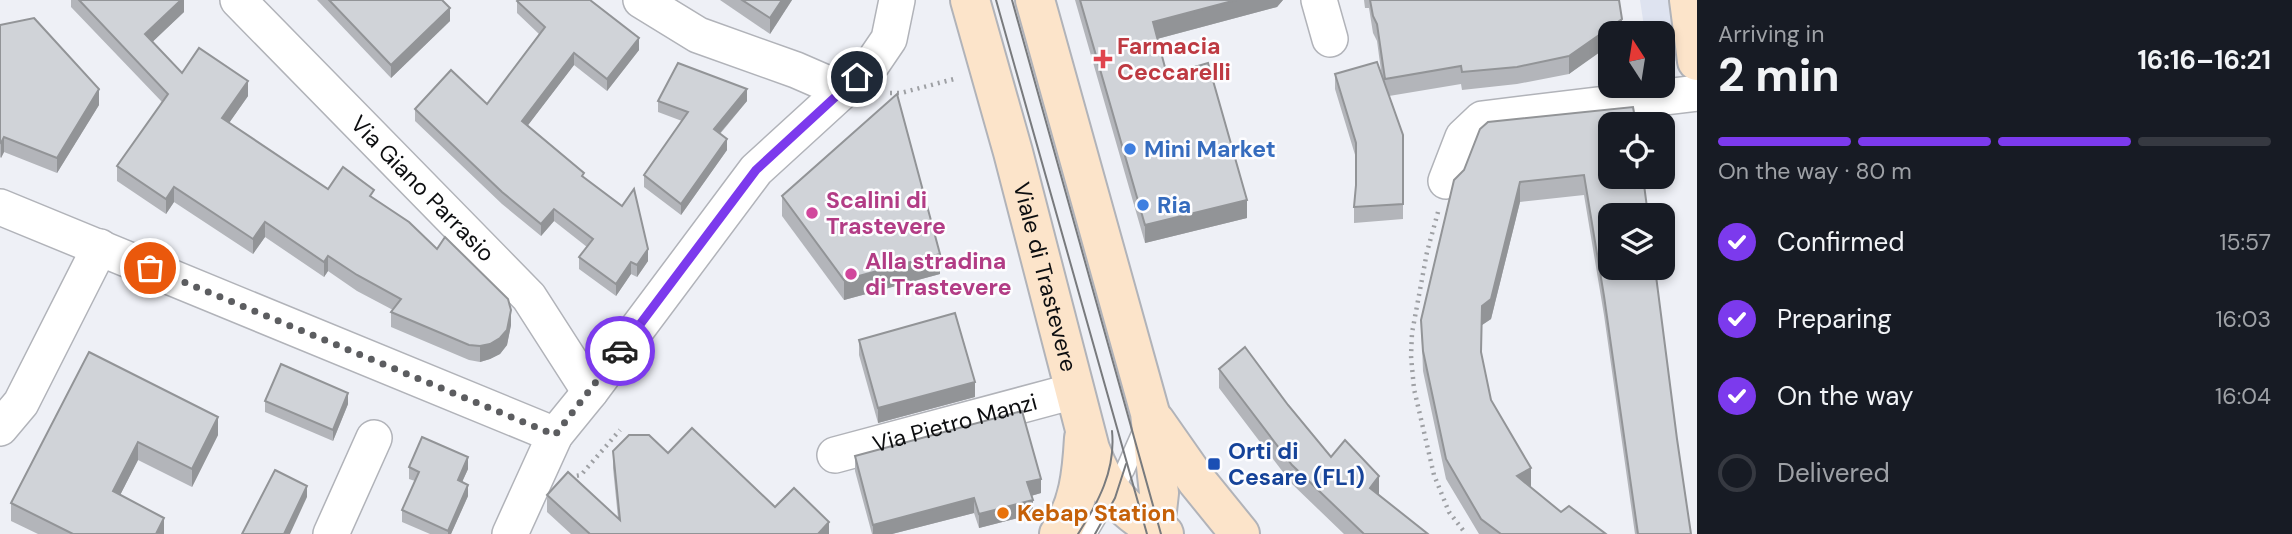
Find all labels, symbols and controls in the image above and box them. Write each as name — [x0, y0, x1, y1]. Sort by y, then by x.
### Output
text: Arriving in — [1718, 19, 1824, 49]
north arrow — [1598, 21, 1675, 98]
map controls — [1598, 21, 1675, 280]
place label: Farmacia Ceccarelli — [1117, 31, 1231, 87]
text: 16:16–16:21 — [2137, 43, 2271, 77]
text: 2 min — [1718, 45, 1840, 105]
pin — [827, 47, 887, 107]
marker: Farmacia Ceccarelli — [1095, 51, 1111, 67]
icon: home — [838, 58, 876, 96]
street label: Via Giano Parrasio — [344, 109, 501, 268]
button: locate — [1598, 112, 1675, 189]
place label: Mini Market — [1144, 134, 1276, 164]
marker: Mini Market — [1122, 141, 1138, 157]
text: On the way · 80 m — [1718, 156, 1912, 186]
street label: Viale di Trastevere — [1006, 179, 1084, 375]
place label: Scalini di Trastevere — [826, 185, 946, 241]
place label: Ria — [1157, 190, 1191, 220]
marker: Ria — [1135, 197, 1151, 213]
button: layers — [1598, 203, 1675, 280]
marker: Scalini di Trastevere — [804, 205, 820, 221]
icon: check — [1718, 223, 1756, 261]
text: Confirmed — [1777, 225, 1904, 259]
text: 15:57 — [2219, 227, 2271, 257]
pin — [120, 238, 180, 298]
place label: Alla stradina di Trastevere — [865, 246, 1012, 302]
icon: bag — [131, 249, 169, 287]
marker: Alla stradina di Trastevere — [843, 266, 859, 282]
icon: check — [1718, 300, 1756, 338]
text: Preparing — [1777, 302, 1892, 336]
text: 16:03 — [2215, 304, 2271, 334]
courier — [585, 316, 655, 386]
icon: car — [601, 332, 639, 370]
icon: check — [1718, 377, 1756, 415]
text: On the way — [1777, 379, 1913, 413]
text: 16:04 — [2215, 381, 2271, 411]
street label: Via Pietro Manzi — [869, 387, 1040, 459]
place label: Orti di Cesare (FL1) — [1228, 436, 1365, 492]
marker: Orti di Cesare (FL1) — [1206, 456, 1222, 472]
text: Delivered — [1777, 456, 1890, 490]
place label: Kebap Station — [1017, 498, 1176, 528]
marker: Kebap Station — [995, 505, 1011, 521]

